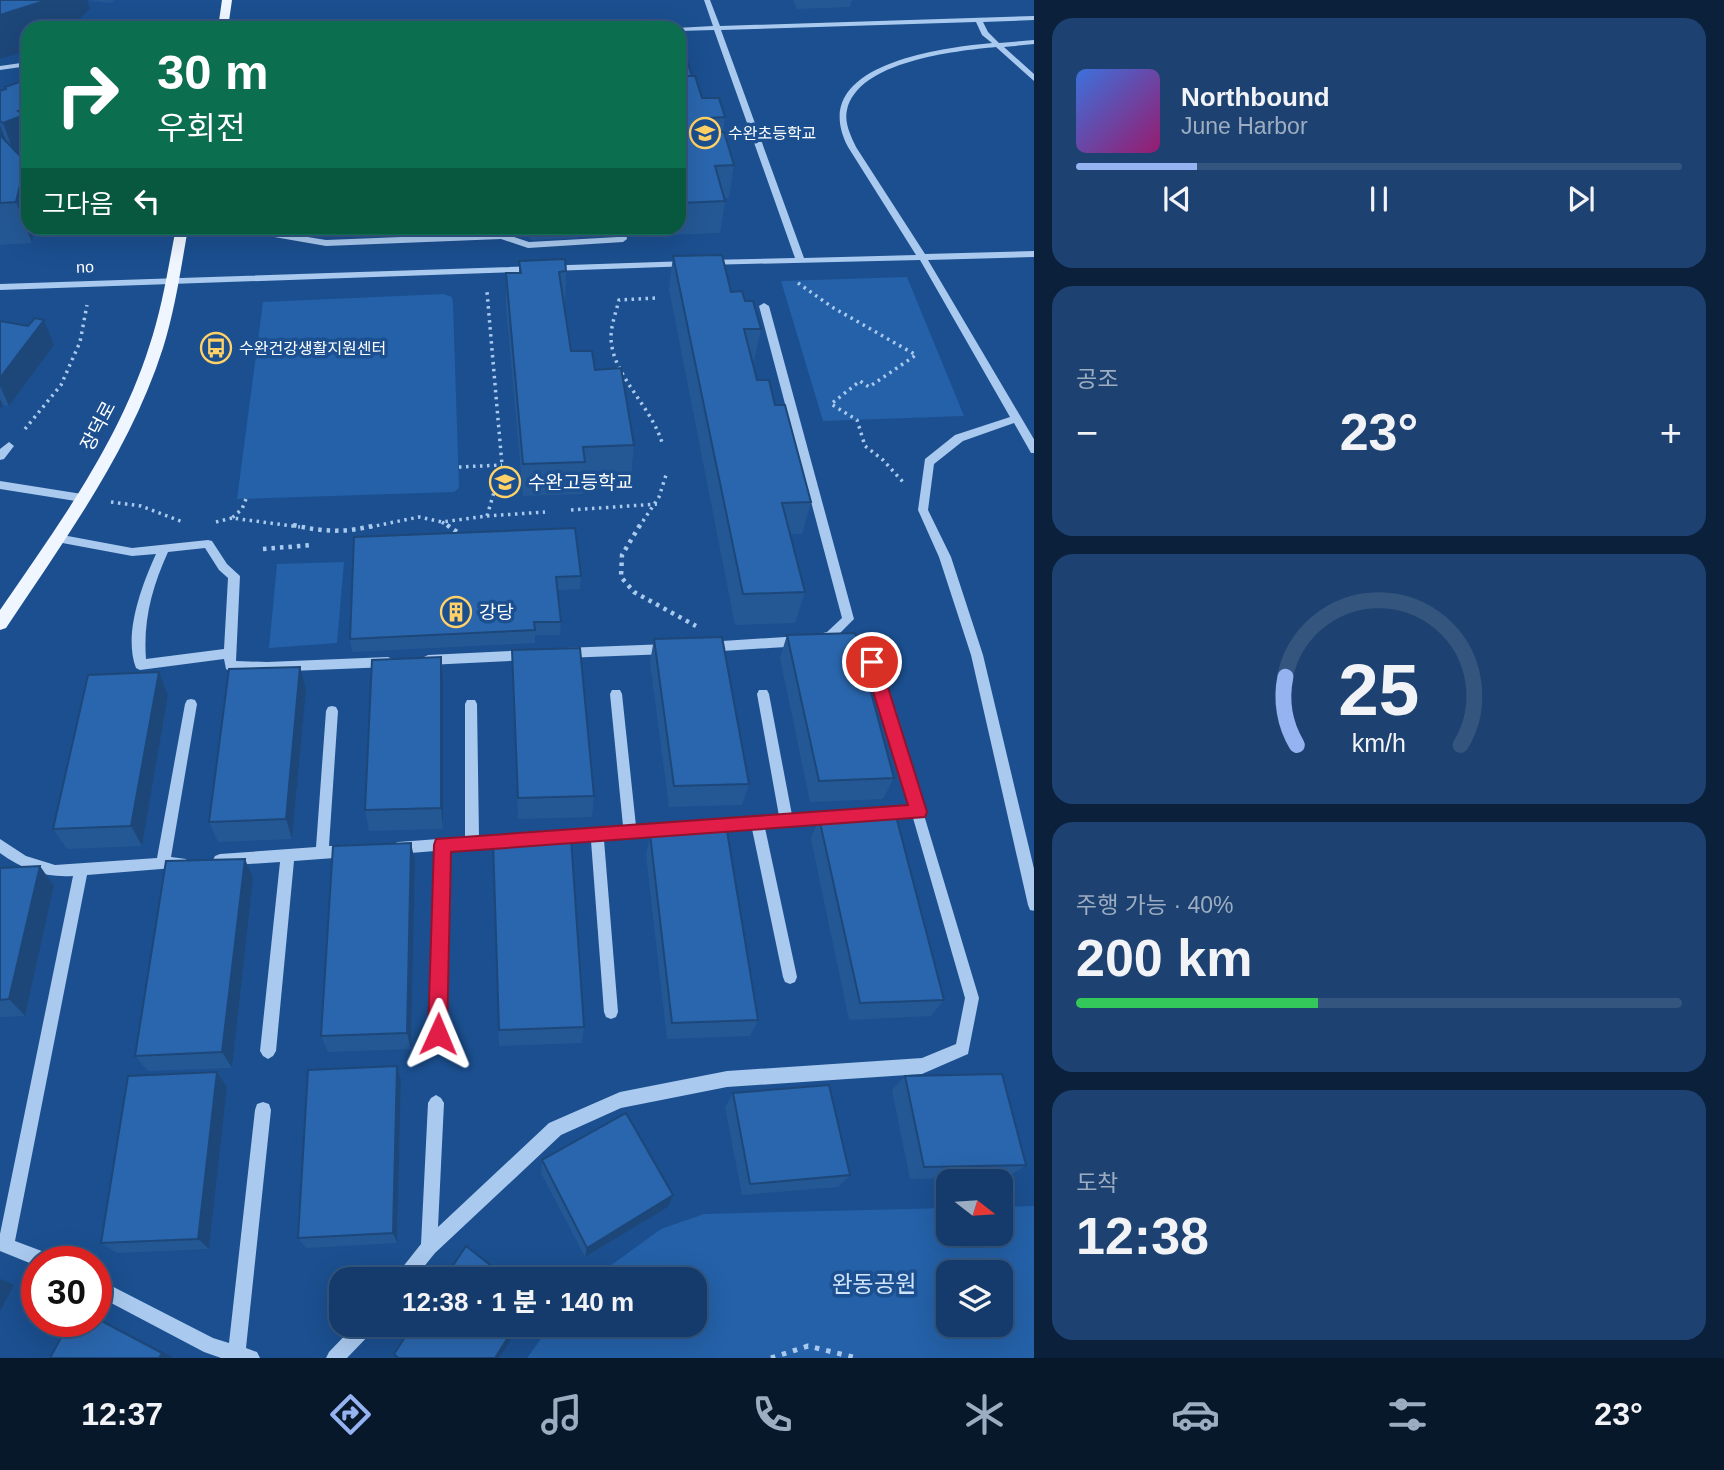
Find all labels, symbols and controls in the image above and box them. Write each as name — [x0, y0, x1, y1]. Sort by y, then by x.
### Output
text: 30 m — [157, 45, 269, 99]
icon: right — [42, 49, 133, 140]
text: Northbound — [1181, 82, 1330, 112]
text: 우회전 — [157, 110, 245, 146]
text: June Harbor — [1181, 113, 1308, 139]
school or university icon: 수완초등학교 — [688, 116, 722, 150]
place label: 수완초등학교 — [728, 125, 816, 142]
icon: previous — [1158, 180, 1196, 218]
icon: pause — [1360, 180, 1398, 218]
icon: next — [1562, 180, 1600, 218]
icon: left — [128, 182, 166, 220]
text: 그다음 — [42, 189, 114, 219]
street label: no — [76, 258, 94, 276]
bus stop icon: 수완건강생활지원센터 — [199, 331, 233, 365]
place label: 수완건강생활지원센터 — [239, 340, 386, 357]
text: 공조 — [1076, 366, 1118, 392]
street label: 장덕로 — [76, 398, 120, 454]
text: 23° — [1340, 403, 1418, 461]
text: − — [1076, 412, 1098, 454]
text: + — [1660, 412, 1682, 454]
school or university icon: 수완고등학교 — [488, 465, 522, 499]
place label: 수완고등학교 — [528, 472, 633, 493]
building icon: 강당 — [439, 595, 473, 629]
place label: 강당 — [479, 602, 514, 623]
pin — [842, 632, 902, 692]
icon: arrive — [853, 643, 891, 681]
text: 25 — [1339, 649, 1419, 730]
text: km/h — [1352, 729, 1406, 757]
text: 주행 가능 · 40% — [1076, 892, 1234, 918]
text: 200 km — [1076, 929, 1252, 987]
position arrow — [401, 997, 475, 1071]
north arrow — [936, 1169, 1013, 1246]
map controls — [936, 1169, 1013, 1337]
text: 도착 — [1076, 1170, 1118, 1196]
text: 12:38 — [1076, 1207, 1209, 1265]
speed limit sign: 30 — [21, 1246, 112, 1337]
button: layers — [936, 1260, 1013, 1337]
park label: 완동공원 — [832, 1271, 916, 1297]
text: 12:38 · 1 분 · 140 m — [402, 1287, 634, 1317]
icon: directions — [326, 1390, 375, 1439]
icon: music — [537, 1390, 586, 1439]
icon: phone — [748, 1390, 797, 1439]
icon: climate — [960, 1390, 1009, 1439]
icon: car — [1171, 1390, 1220, 1439]
icon: filters — [1383, 1390, 1432, 1439]
text: 12:37 — [81, 1396, 163, 1432]
text: 23° — [1594, 1396, 1643, 1432]

